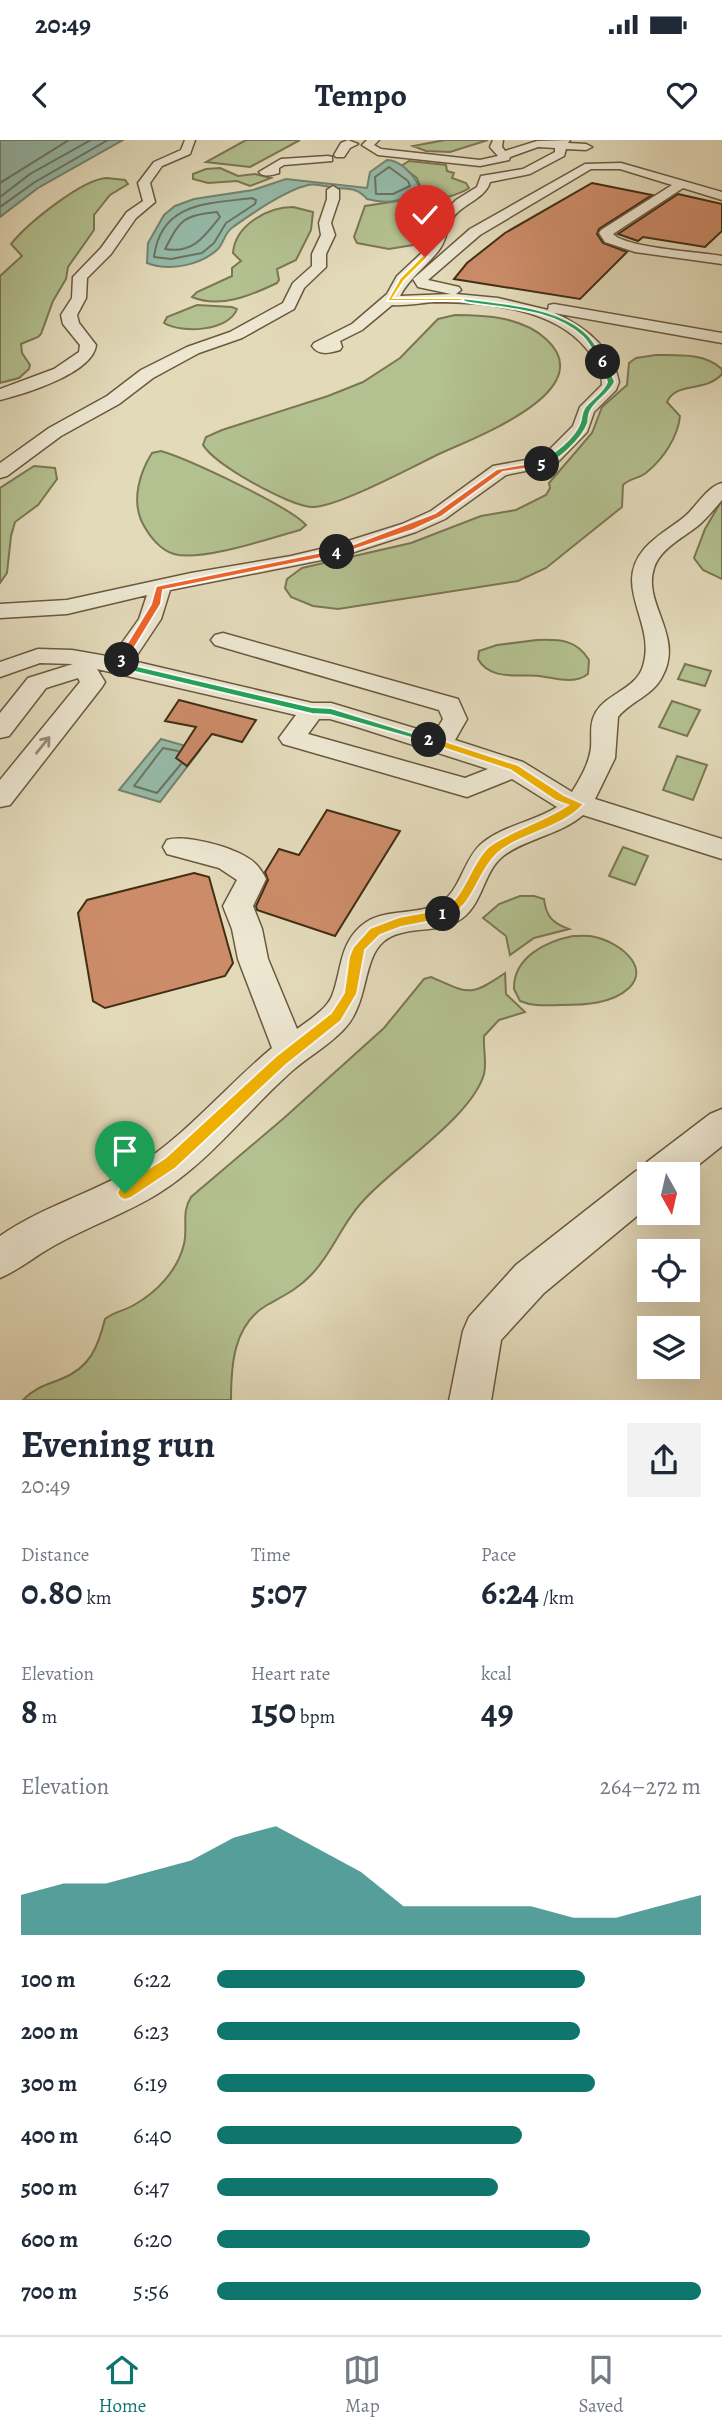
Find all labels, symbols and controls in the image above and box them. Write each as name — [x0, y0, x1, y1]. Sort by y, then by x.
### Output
text: 20:49 — [35, 7, 91, 42]
text: Tempo — [315, 73, 407, 117]
icon: back — [21, 76, 59, 114]
icon: heart — [663, 76, 701, 114]
pin — [395, 185, 455, 257]
icon: check — [406, 196, 444, 234]
pin: 6 — [586, 344, 620, 380]
text: 6 — [598, 348, 607, 374]
pin: 5 — [524, 446, 560, 482]
text: 5 — [537, 450, 546, 476]
pin: 4 — [320, 534, 354, 570]
text: 4 — [332, 538, 341, 564]
pin: 3 — [104, 643, 140, 678]
text: 3 — [117, 646, 126, 672]
pin: 2 — [412, 722, 446, 758]
text: 2 — [424, 726, 433, 752]
one-way arrow — [35, 736, 50, 754]
pin: 1 — [426, 896, 460, 932]
text: 1 — [439, 900, 446, 926]
pin — [95, 1121, 155, 1193]
icon: arrive — [106, 1132, 144, 1170]
north arrow — [637, 1162, 700, 1225]
map controls — [637, 1162, 700, 1379]
button: locate — [637, 1239, 700, 1302]
button: layers — [637, 1316, 700, 1379]
text: Evening run — [21, 1418, 215, 1470]
button: share — [627, 1423, 701, 1497]
text: 20:49 — [21, 1470, 71, 1501]
text: Distance — [21, 1542, 89, 1568]
text: Time — [251, 1542, 290, 1568]
text: Pace — [481, 1542, 516, 1568]
text: 0.80 — [21, 1568, 83, 1616]
text: 5:07 — [251, 1568, 307, 1616]
text: 6:24 — [481, 1568, 539, 1616]
text: km — [83, 1585, 112, 1611]
text: /km — [539, 1585, 574, 1611]
text: Elevation — [21, 1661, 94, 1687]
text: Heart rate — [251, 1661, 330, 1687]
text: kcal — [481, 1661, 511, 1687]
text: 8 — [21, 1687, 38, 1735]
text: 150 — [251, 1687, 296, 1735]
text: 49 — [481, 1687, 514, 1735]
text: m — [38, 1704, 57, 1730]
text: bpm — [296, 1704, 335, 1730]
text: Elevation — [21, 1771, 109, 1802]
text: 264–272 m — [600, 1771, 701, 1802]
text: 100 m — [21, 1964, 76, 1995]
text: 6:22 — [133, 1964, 171, 1995]
text: 200 m — [21, 2016, 79, 2047]
text: 6:23 — [133, 2016, 170, 2047]
text: 300 m — [21, 2068, 77, 2099]
text: 6:19 — [133, 2068, 167, 2099]
text: 400 m — [21, 2120, 78, 2151]
text: 6:40 — [133, 2120, 172, 2151]
text: 500 m — [21, 2172, 77, 2203]
text: 6:47 — [133, 2172, 169, 2203]
text: 600 m — [21, 2224, 78, 2255]
text: 6:20 — [133, 2224, 172, 2255]
text: 700 m — [21, 2276, 77, 2307]
text: 5:56 — [133, 2276, 169, 2307]
tab: Home — [99, 2351, 146, 2419]
tab: Map — [343, 2351, 381, 2419]
tab: Saved — [578, 2351, 623, 2419]

